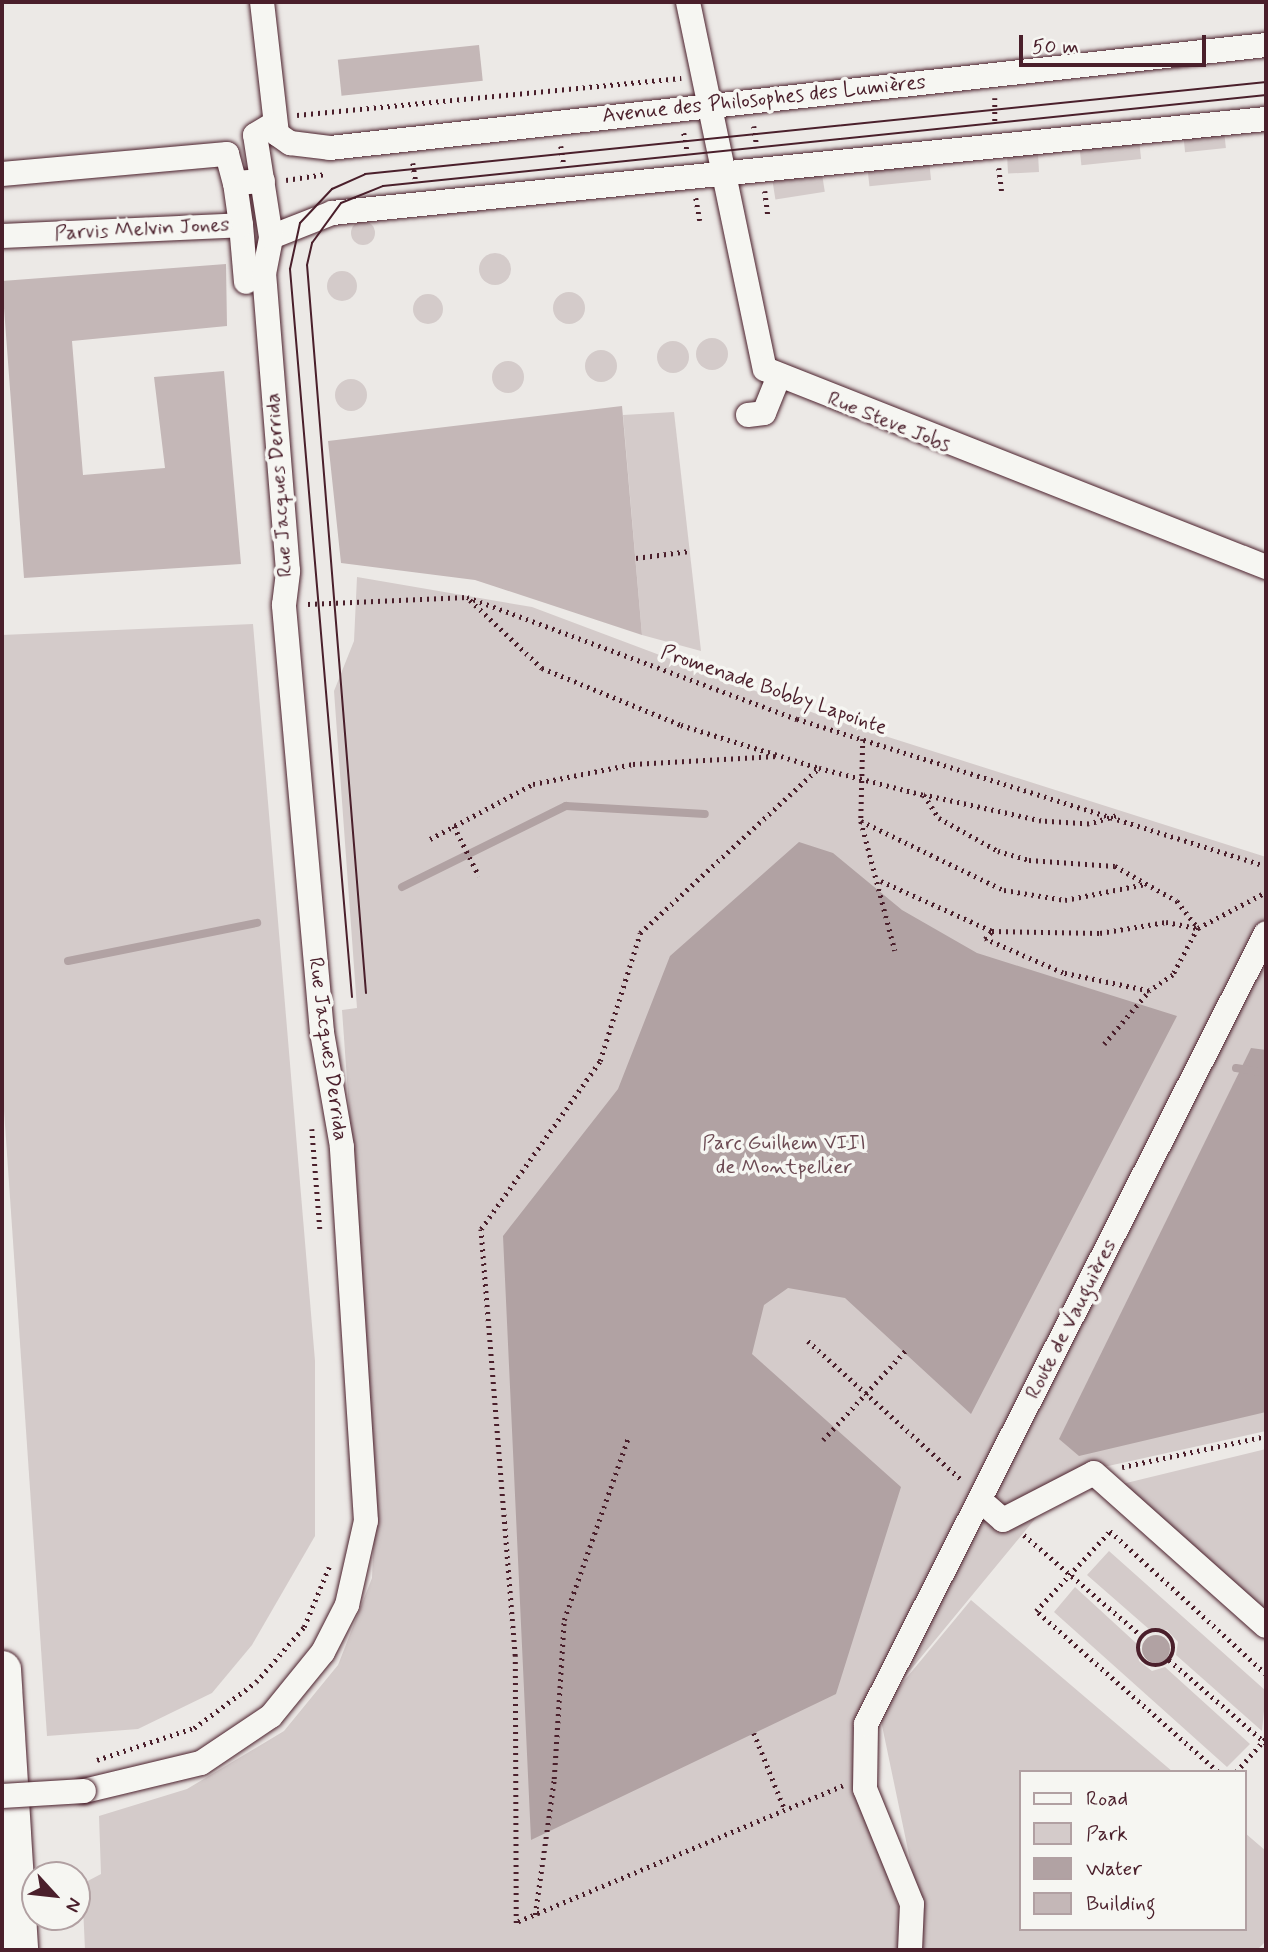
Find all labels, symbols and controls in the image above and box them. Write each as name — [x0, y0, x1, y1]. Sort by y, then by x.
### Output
scale bar — [1023, 21, 1210, 65]
text: 50 m — [1032, 33, 1079, 61]
street label: Avenue des Philosophes des Lumières — [600, 69, 928, 129]
street label: Parvis Melvin Jones — [55, 212, 229, 246]
street label: Rue Steve Jobs — [824, 386, 954, 458]
street label: Rue Jacques Derrida — [260, 393, 298, 577]
street label: Promenade Bobby Lapointe — [652, 637, 896, 743]
street label: Rue Jacques Derrida — [303, 957, 353, 1141]
park label: Parc Guilhem VIII de Montpellier — [702, 1130, 866, 1180]
street label: Route de Vauguières — [1021, 1237, 1121, 1401]
legend — [1020, 1770, 1247, 1931]
text: Road — [1086, 1785, 1128, 1813]
text: Park — [1086, 1820, 1128, 1848]
text: Water — [1086, 1855, 1142, 1883]
north arrow — [21, 1861, 91, 1931]
text: Building — [1086, 1890, 1156, 1918]
text: N — [59, 1894, 87, 1916]

